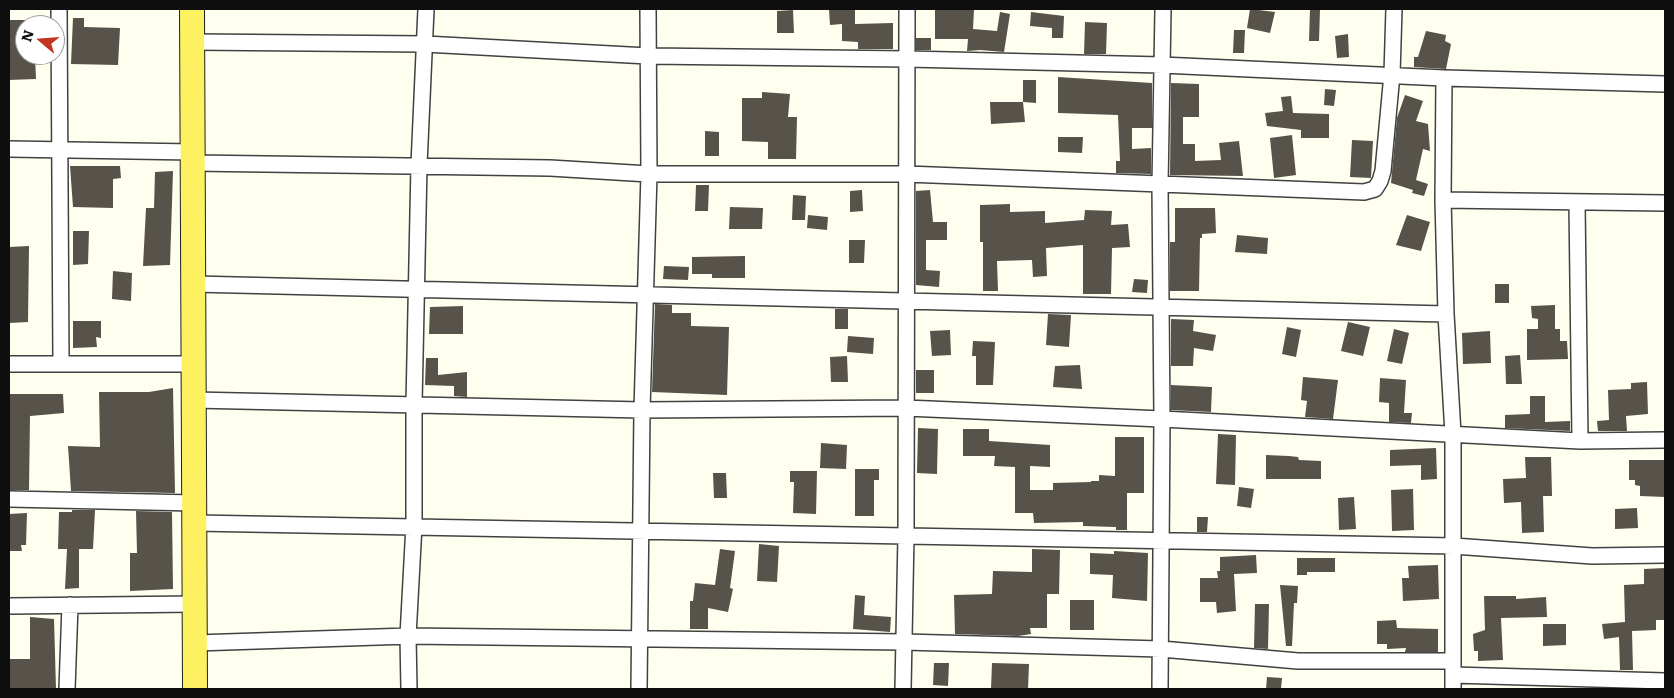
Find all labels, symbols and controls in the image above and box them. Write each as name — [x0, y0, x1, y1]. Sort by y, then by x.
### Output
north arrow — [15, 15, 65, 65]
text: N — [15, 27, 38, 44]

